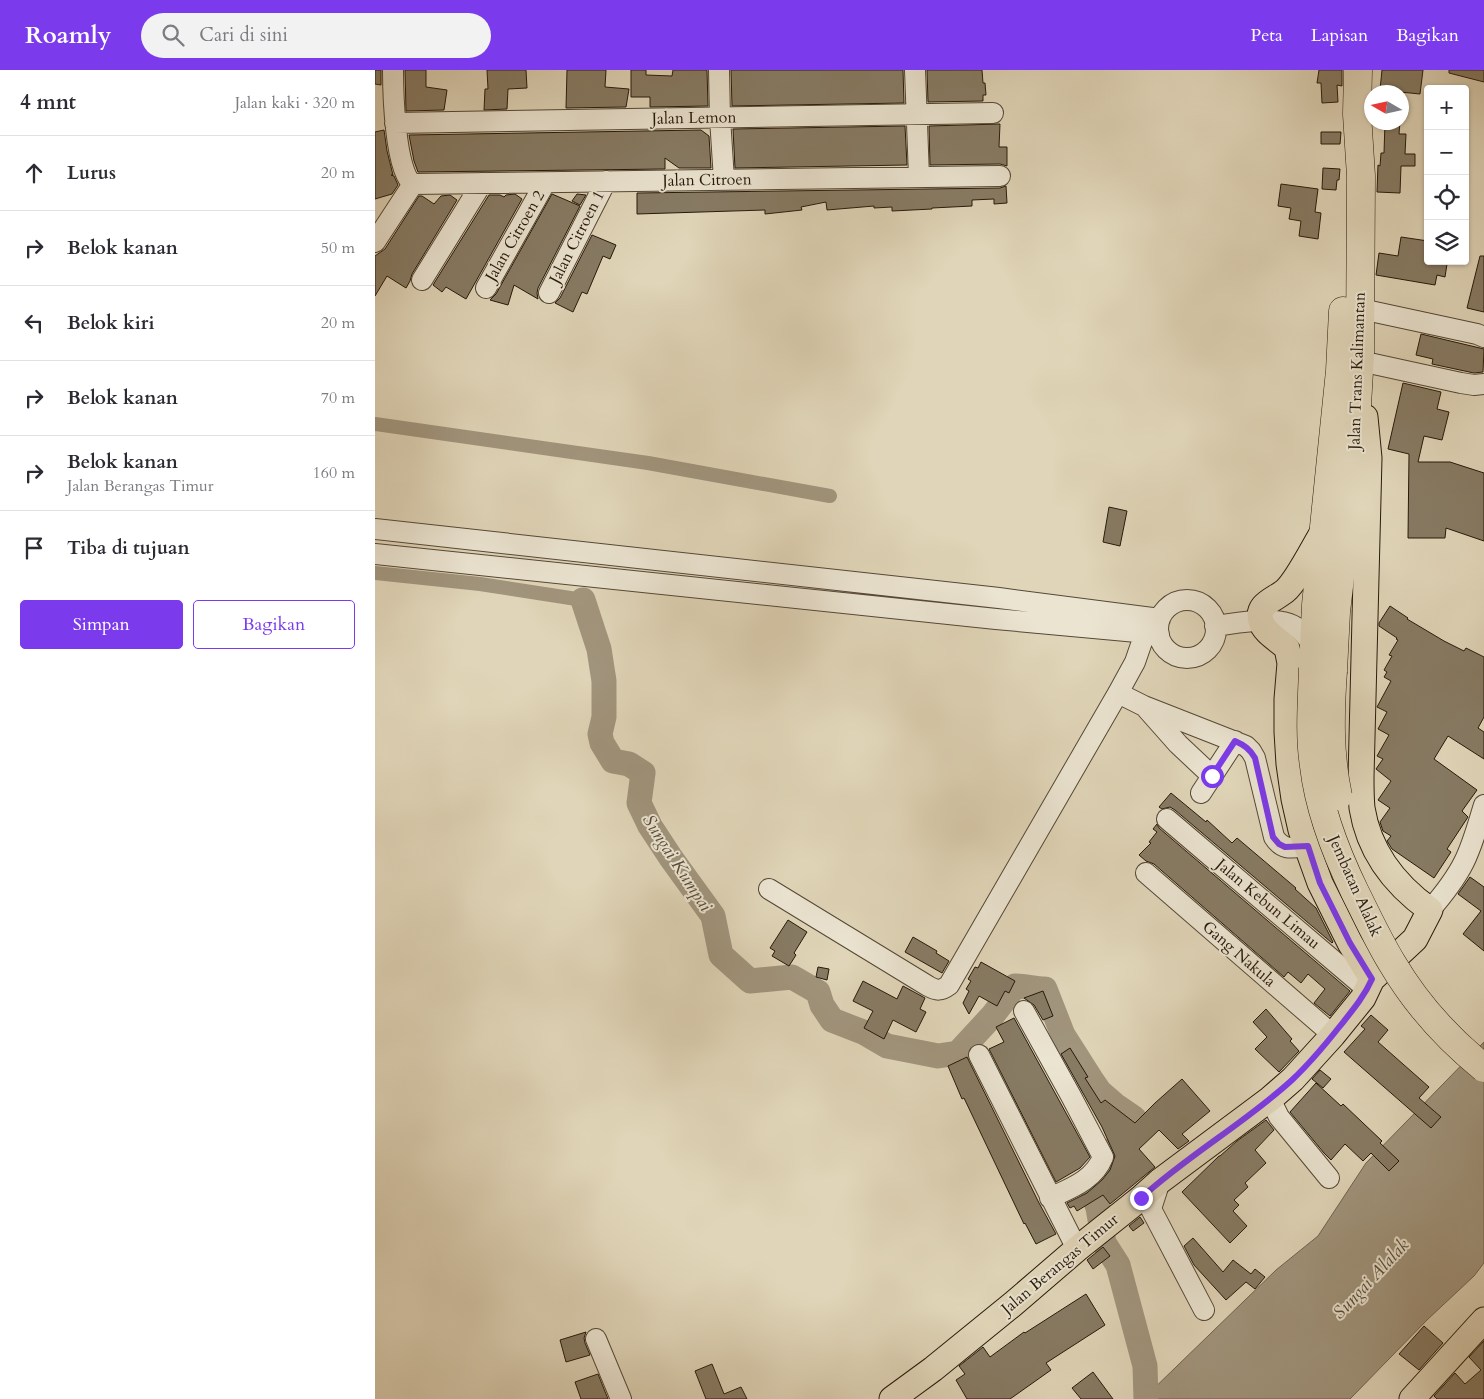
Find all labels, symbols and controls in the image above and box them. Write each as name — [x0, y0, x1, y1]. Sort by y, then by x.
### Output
search box — [141, 13, 491, 58]
text: Roamly — [25, 19, 111, 52]
icon: search — [159, 21, 187, 49]
text: Cari di sini — [199, 22, 288, 48]
text: Peta — [1251, 23, 1283, 48]
text: Lapisan — [1311, 23, 1368, 48]
text: Bagikan — [1396, 23, 1459, 48]
north arrow — [1364, 85, 1409, 130]
map controls — [1424, 85, 1469, 265]
button: + — [1424, 85, 1469, 130]
text: 4 mnt — [20, 88, 76, 117]
text: Jalan kaki · 320 m — [235, 92, 355, 114]
street label: Jalan Lemon — [649, 106, 737, 130]
button: − — [1424, 130, 1469, 175]
icon: ahead — [20, 159, 48, 187]
text: Lurus — [67, 160, 116, 186]
text: 20 m — [321, 162, 355, 184]
street label: Jalan Citroen — [660, 168, 752, 192]
button: locate — [1424, 175, 1469, 220]
street label: Jalan Citroen 2 — [479, 186, 550, 287]
street label: Jalan Citroen 1 — [543, 187, 610, 289]
button: layers — [1424, 220, 1469, 265]
icon: right — [20, 234, 48, 262]
text: Belok kanan — [67, 235, 178, 261]
text: 50 m — [321, 237, 355, 259]
street label: Jalan Trans Kalimantan — [1343, 292, 1371, 452]
icon: left — [20, 309, 48, 337]
text: Belok kiri — [67, 310, 154, 336]
text: 20 m — [321, 312, 355, 334]
icon: right — [20, 384, 48, 412]
text: Belok kanan — [67, 385, 178, 411]
text: 70 m — [321, 387, 355, 409]
text: Belok kanan — [67, 449, 178, 475]
icon: right — [20, 459, 48, 487]
text: 160 m — [313, 462, 355, 484]
text: Jalan Berangas Timur — [67, 475, 214, 497]
icon: arrive — [20, 534, 48, 562]
text: Tiba di tujuan — [67, 535, 190, 561]
button: Simpan — [20, 600, 183, 649]
button: Bagikan — [193, 600, 355, 649]
route start — [1201, 765, 1224, 788]
water label: Sungai Kumpai — [636, 810, 718, 917]
street label: Jembatan Alalak — [1322, 830, 1387, 941]
street label: Jalan Kebun Limau — [1210, 852, 1325, 954]
street label: Gang Nakula — [1198, 916, 1281, 992]
route end — [1130, 1187, 1153, 1210]
street label: Jalan Berangas Timur — [995, 1208, 1123, 1321]
water label: Sungai Alalak — [1327, 1233, 1415, 1325]

